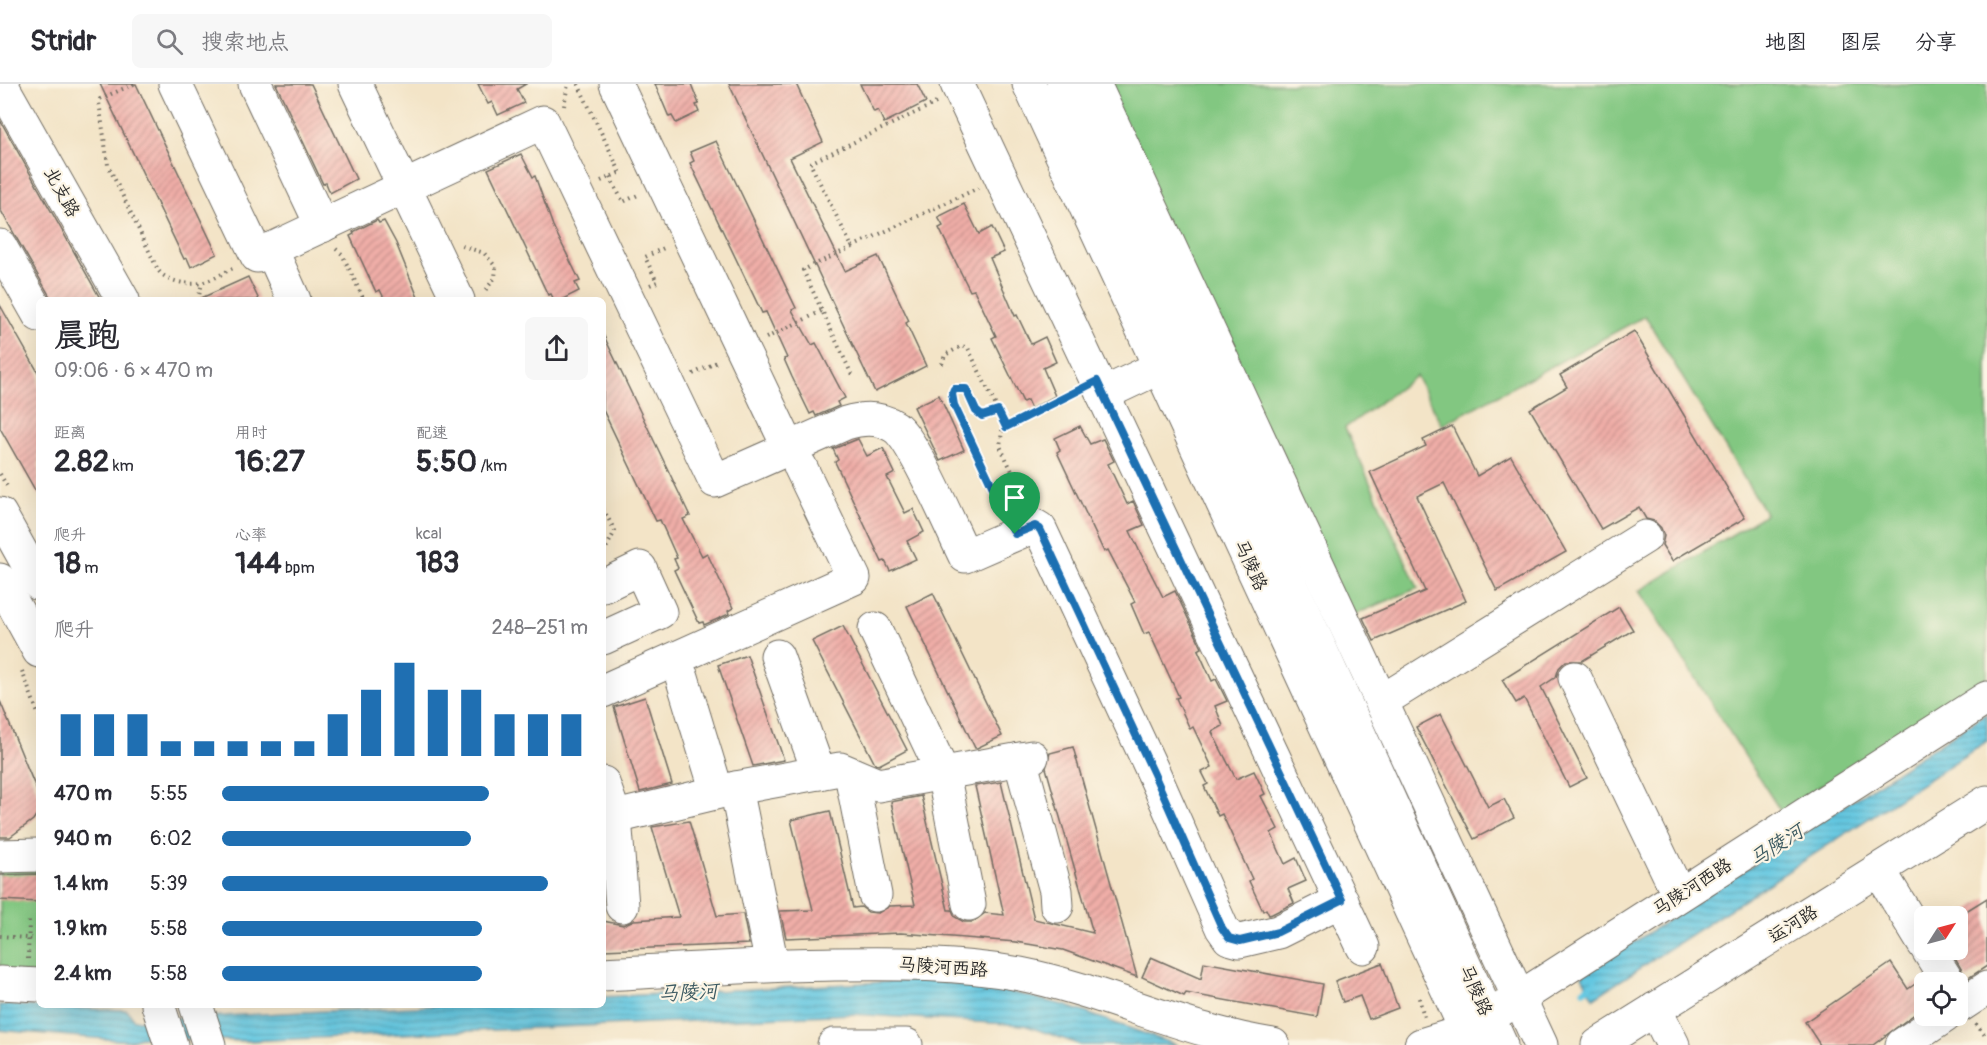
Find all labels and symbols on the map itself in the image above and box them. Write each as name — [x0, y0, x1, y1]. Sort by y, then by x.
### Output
street label: 北支路 — [38, 163, 85, 221]
pin — [989, 472, 1040, 534]
street label: 马陵路 — [1229, 536, 1272, 595]
water label: 马陵河 — [1744, 817, 1811, 872]
street label: 马陵河西路 — [1648, 853, 1736, 922]
street label: 运河路 — [1764, 900, 1822, 948]
north arrow — [1914, 906, 1968, 960]
street label: 马陵河西路 — [897, 953, 989, 982]
street label: 马陵路 — [1454, 961, 1497, 1020]
water label: 马陵河 — [657, 978, 722, 1007]

